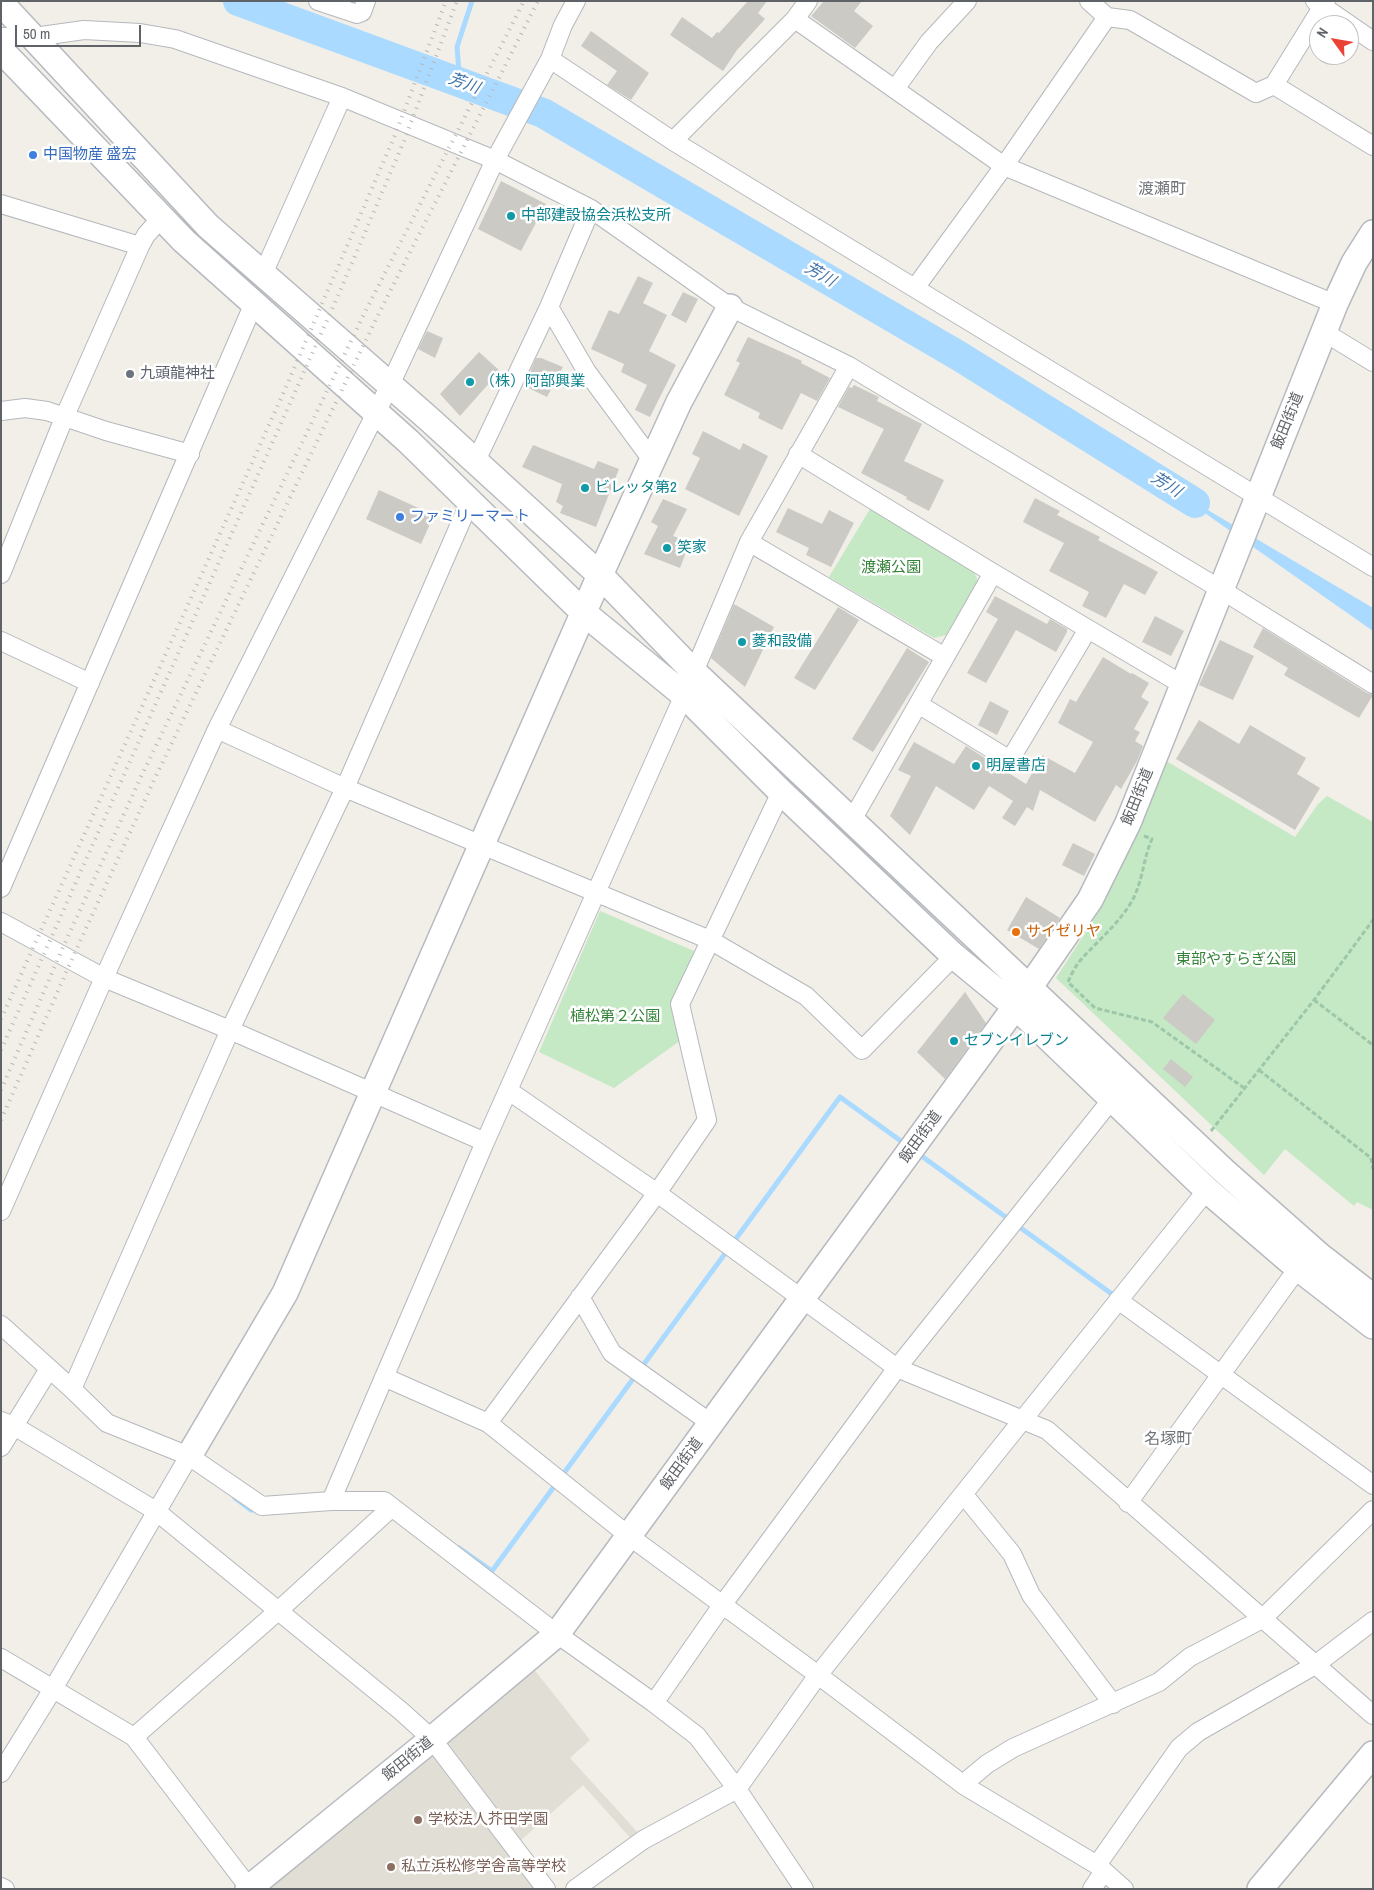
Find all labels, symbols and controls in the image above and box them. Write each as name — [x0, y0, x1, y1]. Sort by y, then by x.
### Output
scale bar — [18, 15, 144, 47]
north arrow — [1309, 15, 1359, 65]
text: 50 m — [23, 23, 50, 44]
text: N — [1312, 24, 1332, 41]
water label: 芳川 — [446, 70, 482, 98]
place label: 中国物産 盛宏 — [43, 146, 136, 164]
marker: 中国物産 盛宏 — [27, 149, 39, 161]
district label: 渡瀬町 — [1138, 180, 1186, 200]
place label: 中部建設協会浜松支所 — [521, 207, 671, 225]
marker: 中部建設協会浜松支所 — [505, 210, 517, 222]
water label: 芳川 — [801, 259, 839, 291]
place label: 九頭龍神社 — [140, 365, 215, 383]
marker: 九頭龍神社 — [124, 368, 136, 380]
place label: （株）阿部興業 — [480, 373, 585, 391]
marker: （株）阿部興業 — [464, 376, 476, 388]
street label: 飯田街道 — [1268, 390, 1308, 452]
water label: 芳川 — [1147, 468, 1185, 502]
place label: ビレッタ第2 — [595, 479, 677, 497]
marker: ビレッタ第2 — [579, 482, 591, 494]
place label: ファミリーマート — [410, 508, 530, 526]
marker: ファミリーマート — [394, 511, 406, 523]
place label: 笑家 — [677, 539, 707, 557]
marker: 笑家 — [661, 542, 673, 554]
park label: 渡瀬公園 — [861, 559, 921, 577]
place label: 菱和設備 — [752, 633, 812, 651]
marker: 菱和設備 — [736, 636, 748, 648]
place label: 明屋書店 — [986, 757, 1046, 775]
marker: 明屋書店 — [970, 760, 982, 772]
street label: 飯田街道 — [1118, 766, 1158, 828]
place label: サイゼリヤ — [1026, 923, 1101, 941]
marker: サイゼリヤ — [1010, 926, 1022, 938]
park label: 東部やすらぎ公園 — [1176, 951, 1296, 969]
park label: 植松第２公園 — [570, 1008, 660, 1026]
place label: セブンイレブン — [964, 1032, 1069, 1050]
marker: セブンイレブン — [948, 1035, 960, 1047]
street label: 飯田街道 — [896, 1107, 946, 1167]
district label: 名塚町 — [1144, 1430, 1192, 1450]
street label: 飯田街道 — [657, 1434, 707, 1494]
street label: 飯田街道 — [379, 1733, 437, 1785]
place label: 学校法人芥田学園 — [428, 1811, 548, 1829]
marker: 学校法人芥田学園 — [412, 1814, 424, 1826]
place label: 私立浜松修学舎高等学校 — [401, 1858, 566, 1876]
marker: 私立浜松修学舎高等学校 — [385, 1861, 397, 1873]

